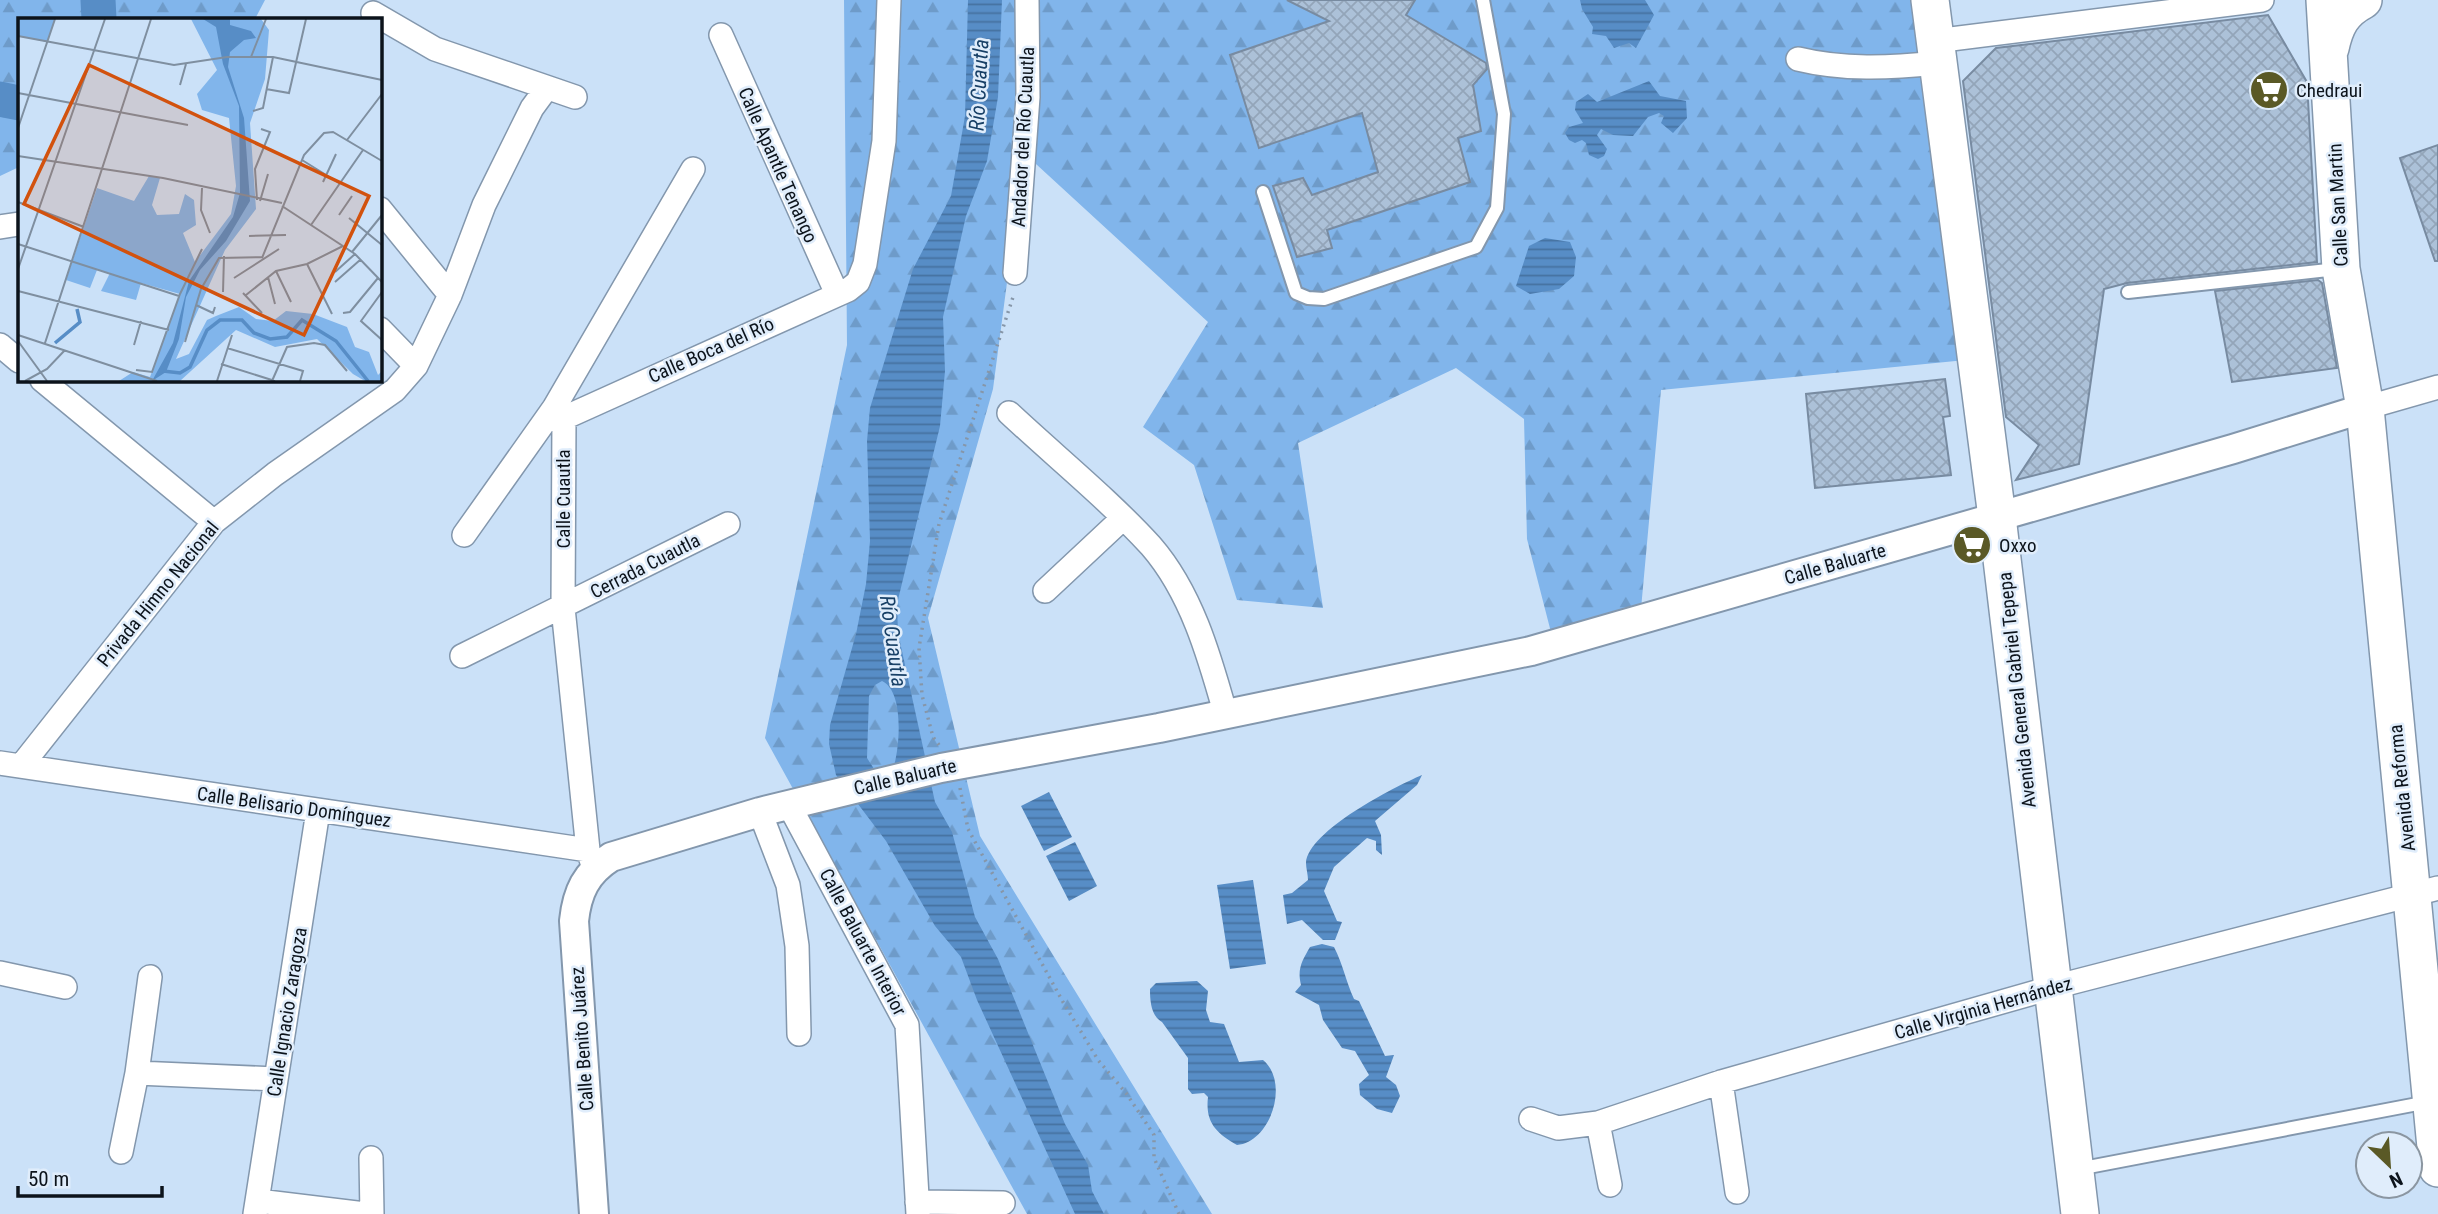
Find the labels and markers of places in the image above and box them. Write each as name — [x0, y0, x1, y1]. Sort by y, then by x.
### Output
supermarket icon: Chedraui — [2248, 69, 2290, 111]
place label: Chedraui — [2296, 79, 2362, 102]
supermarket icon: Oxxo — [1951, 524, 1993, 566]
place label: Oxxo — [1999, 534, 2036, 557]

